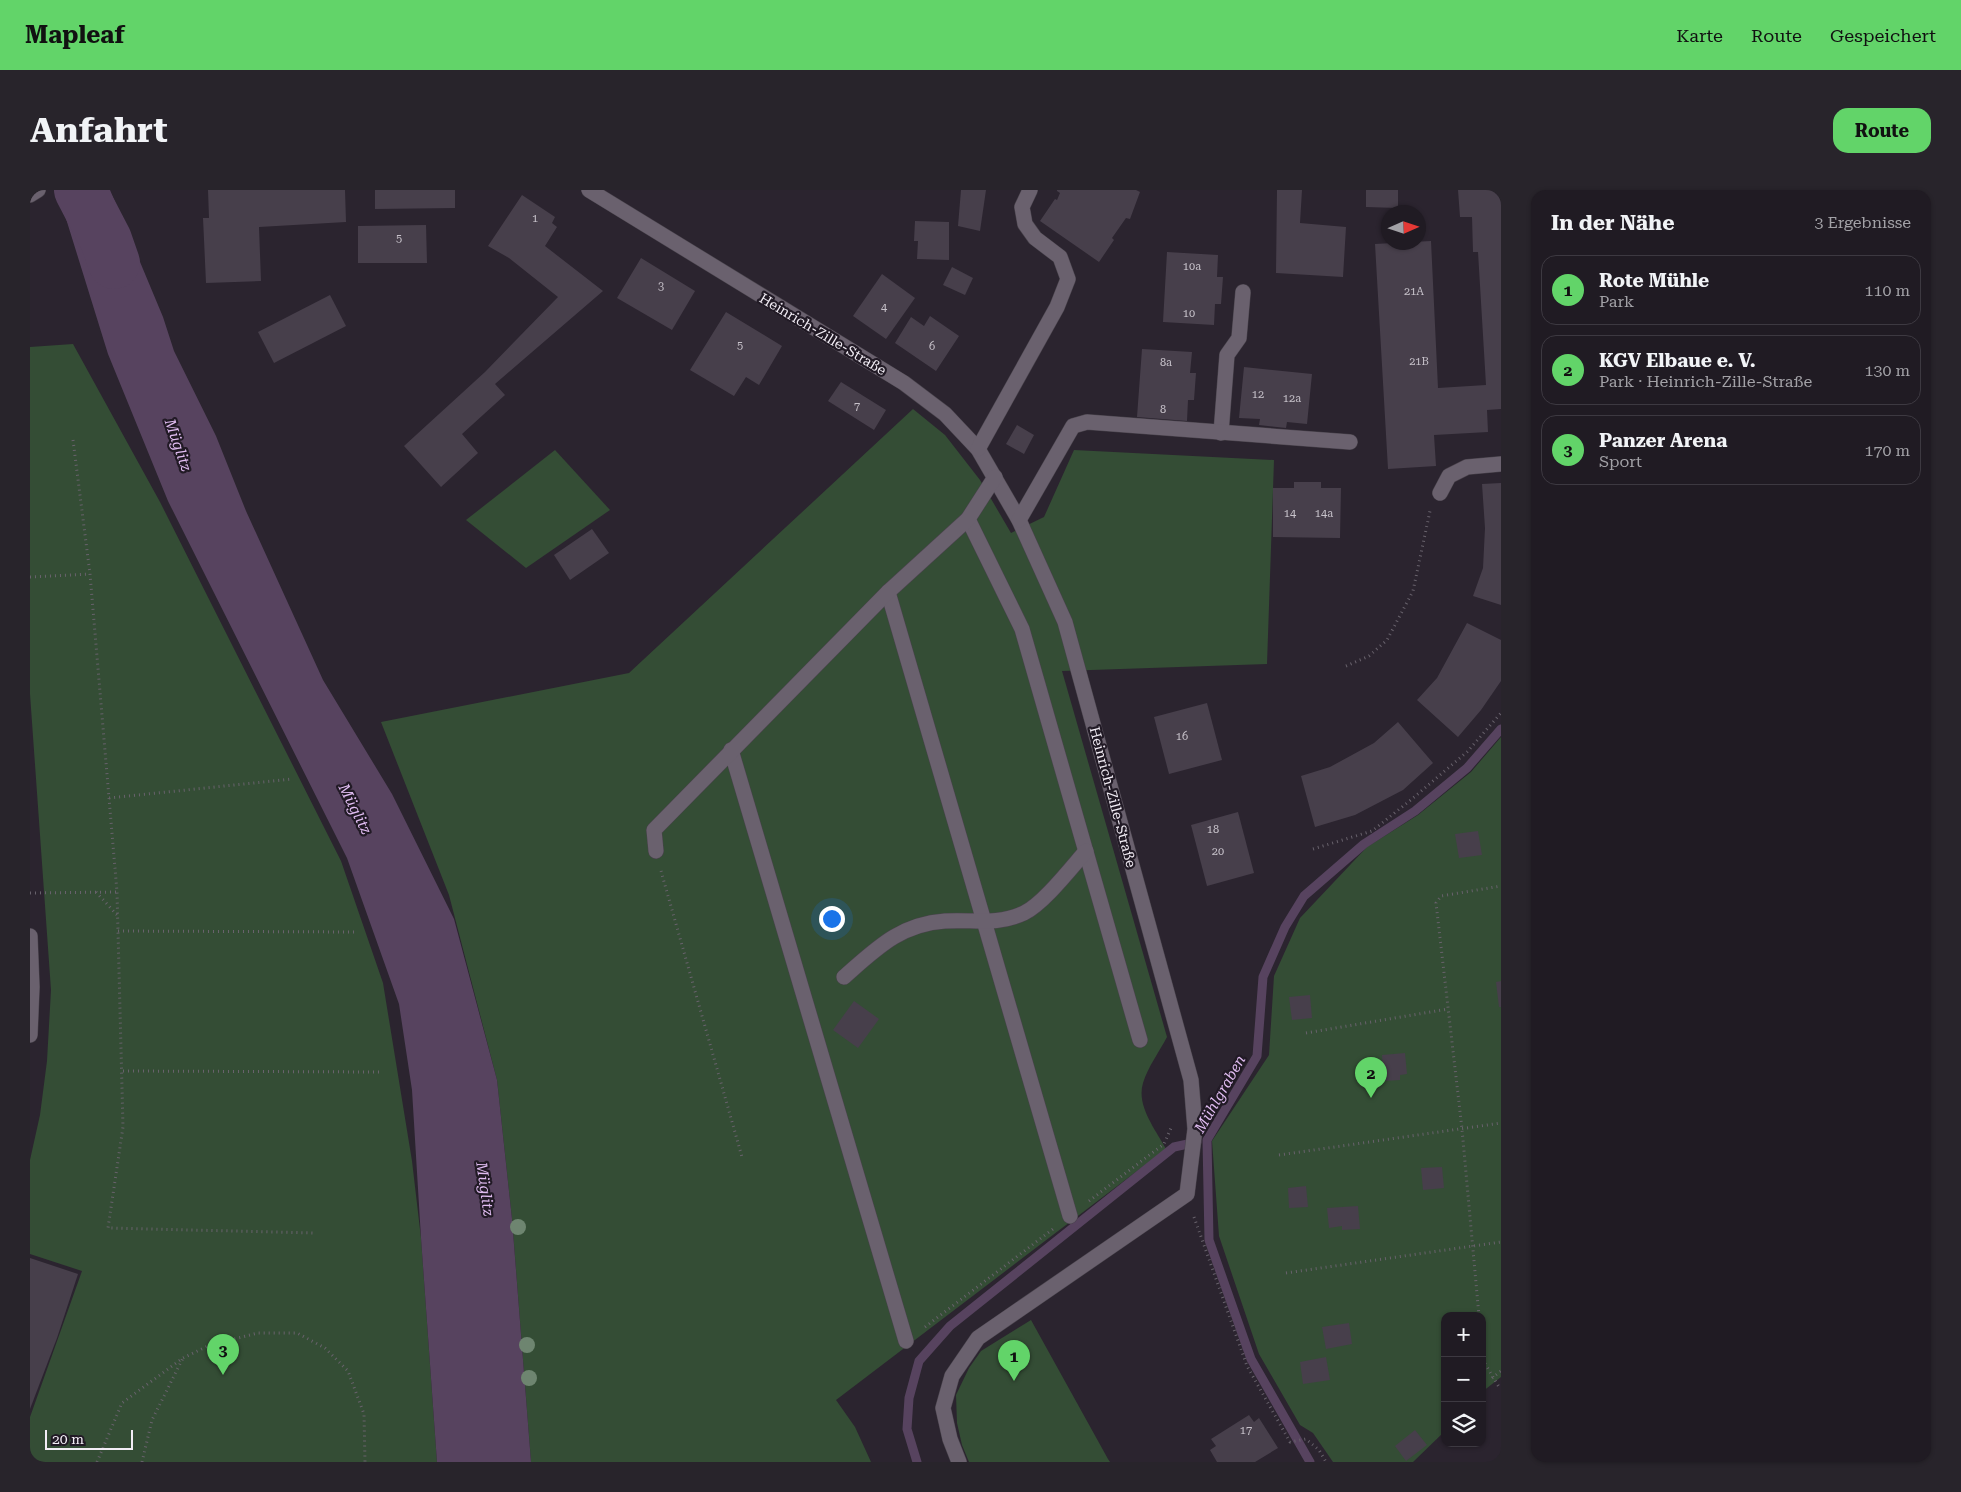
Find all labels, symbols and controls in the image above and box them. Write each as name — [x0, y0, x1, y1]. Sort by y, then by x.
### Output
text: Mapleaf — [25, 21, 125, 49]
text: Karte — [1676, 25, 1723, 46]
text: Route — [1751, 25, 1802, 46]
text: Gespeichert — [1830, 25, 1936, 46]
button: Route — [1833, 108, 1931, 153]
text: Anfahrt — [30, 110, 168, 151]
north arrow — [1381, 205, 1426, 250]
text: In der Nähe — [1551, 211, 1674, 235]
house number: 1 — [532, 212, 538, 225]
text: 3 Ergebnisse — [1814, 213, 1911, 232]
house number: 5 — [396, 232, 402, 245]
house number: 10a — [1183, 260, 1201, 273]
text: Rote Mühle — [1599, 269, 1709, 292]
house number: 3 — [658, 280, 664, 293]
text: 1 — [1564, 281, 1572, 300]
text: 110 m — [1864, 281, 1910, 300]
house number: 21A — [1404, 285, 1424, 298]
street label: Heinrich-Zille-Straße — [757, 290, 890, 378]
text: Park — [1599, 292, 1634, 311]
house number: 4 — [881, 301, 888, 314]
house number: 10 — [1183, 307, 1195, 320]
house number: 5 — [737, 339, 743, 352]
house number: 6 — [929, 340, 935, 353]
text: KGV Elbaue e. V. — [1599, 349, 1756, 372]
house number: 21B — [1409, 355, 1429, 368]
house number: 8a — [1160, 356, 1172, 369]
text: 2 — [1564, 361, 1572, 380]
text: 130 m — [1864, 361, 1910, 380]
text: Park · Heinrich-Zille-Straße — [1599, 372, 1812, 391]
house number: 12 — [1252, 388, 1264, 401]
house number: 12a — [1283, 392, 1301, 405]
house number: 7 — [854, 400, 860, 413]
house number: 8 — [1160, 403, 1166, 416]
water label: Müglitz — [160, 415, 196, 474]
text: Panzer Arena — [1599, 429, 1727, 452]
text: 3 — [1564, 441, 1572, 460]
text: 170 m — [1864, 441, 1910, 460]
text: Sport — [1599, 452, 1642, 471]
house number: 14 — [1284, 507, 1297, 520]
house number: 14a — [1315, 507, 1333, 520]
street label: Heinrich-Zille-Straße — [1086, 725, 1140, 869]
house number: 16 — [1176, 730, 1188, 743]
water label: Müglitz — [334, 780, 376, 838]
house number: 18 — [1207, 823, 1219, 836]
house number: 20 — [1212, 845, 1224, 858]
your location — [819, 906, 845, 932]
water label: Mühlgraben — [1190, 1052, 1249, 1137]
pin: 2 — [1355, 1057, 1387, 1098]
water label: Müglitz — [472, 1160, 498, 1218]
map controls — [1441, 1312, 1486, 1447]
button: + — [1441, 1312, 1486, 1357]
pin: 3 — [207, 1334, 239, 1375]
pin: 1 — [998, 1340, 1030, 1381]
button: − — [1441, 1357, 1486, 1402]
button: layers — [1441, 1402, 1486, 1447]
house number: 17 — [1240, 1424, 1252, 1437]
scale bar — [45, 1427, 132, 1450]
text: 20 m — [52, 1431, 84, 1447]

